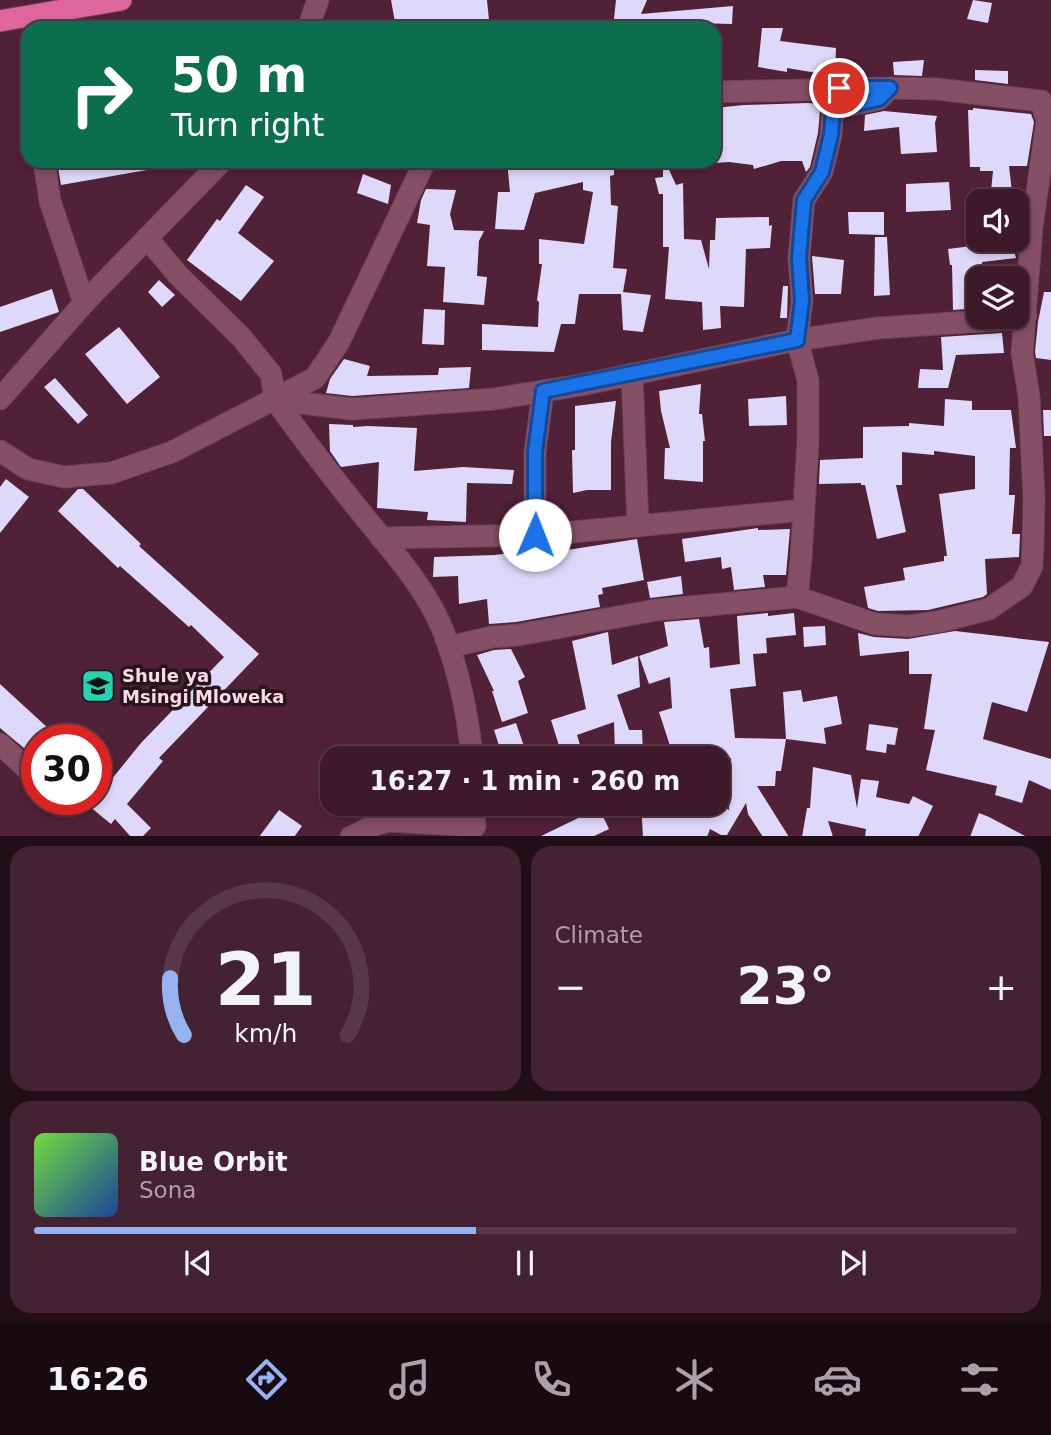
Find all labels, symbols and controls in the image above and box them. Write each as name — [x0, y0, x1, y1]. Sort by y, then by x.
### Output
text: 50 m — [171, 47, 307, 104]
icon: right — [56, 49, 147, 140]
pin — [809, 58, 869, 118]
icon: arrive — [820, 69, 858, 107]
text: Turn right — [171, 106, 324, 144]
map controls — [966, 189, 1029, 329]
button: sound — [966, 189, 1029, 252]
button: layers — [966, 266, 1029, 329]
position arrow — [498, 498, 572, 572]
place label: Shule ya Msingi Mloweka — [122, 665, 284, 707]
school or university icon: Shule ya Msingi Mloweka — [79, 667, 117, 705]
speed limit sign: 30 — [21, 724, 112, 815]
text: 16:27 · 1 min · 260 m — [370, 766, 680, 796]
text: Climate — [555, 922, 643, 948]
text: 21 — [215, 937, 316, 1022]
text: 23° — [737, 956, 835, 1016]
text: − — [555, 965, 586, 1009]
text: + — [985, 965, 1017, 1009]
text: km/h — [234, 1018, 297, 1047]
text: Blue Orbit — [139, 1147, 288, 1177]
text: Sona — [139, 1177, 196, 1203]
icon: previous — [179, 1244, 217, 1282]
icon: pause — [506, 1244, 544, 1282]
icon: next — [834, 1244, 872, 1282]
icon: directions — [242, 1355, 291, 1404]
icon: music — [385, 1355, 434, 1404]
icon: phone — [527, 1355, 576, 1404]
icon: climate — [670, 1355, 719, 1404]
icon: car — [813, 1355, 862, 1404]
icon: filters — [955, 1355, 1004, 1404]
text: 16:26 — [47, 1360, 149, 1398]

